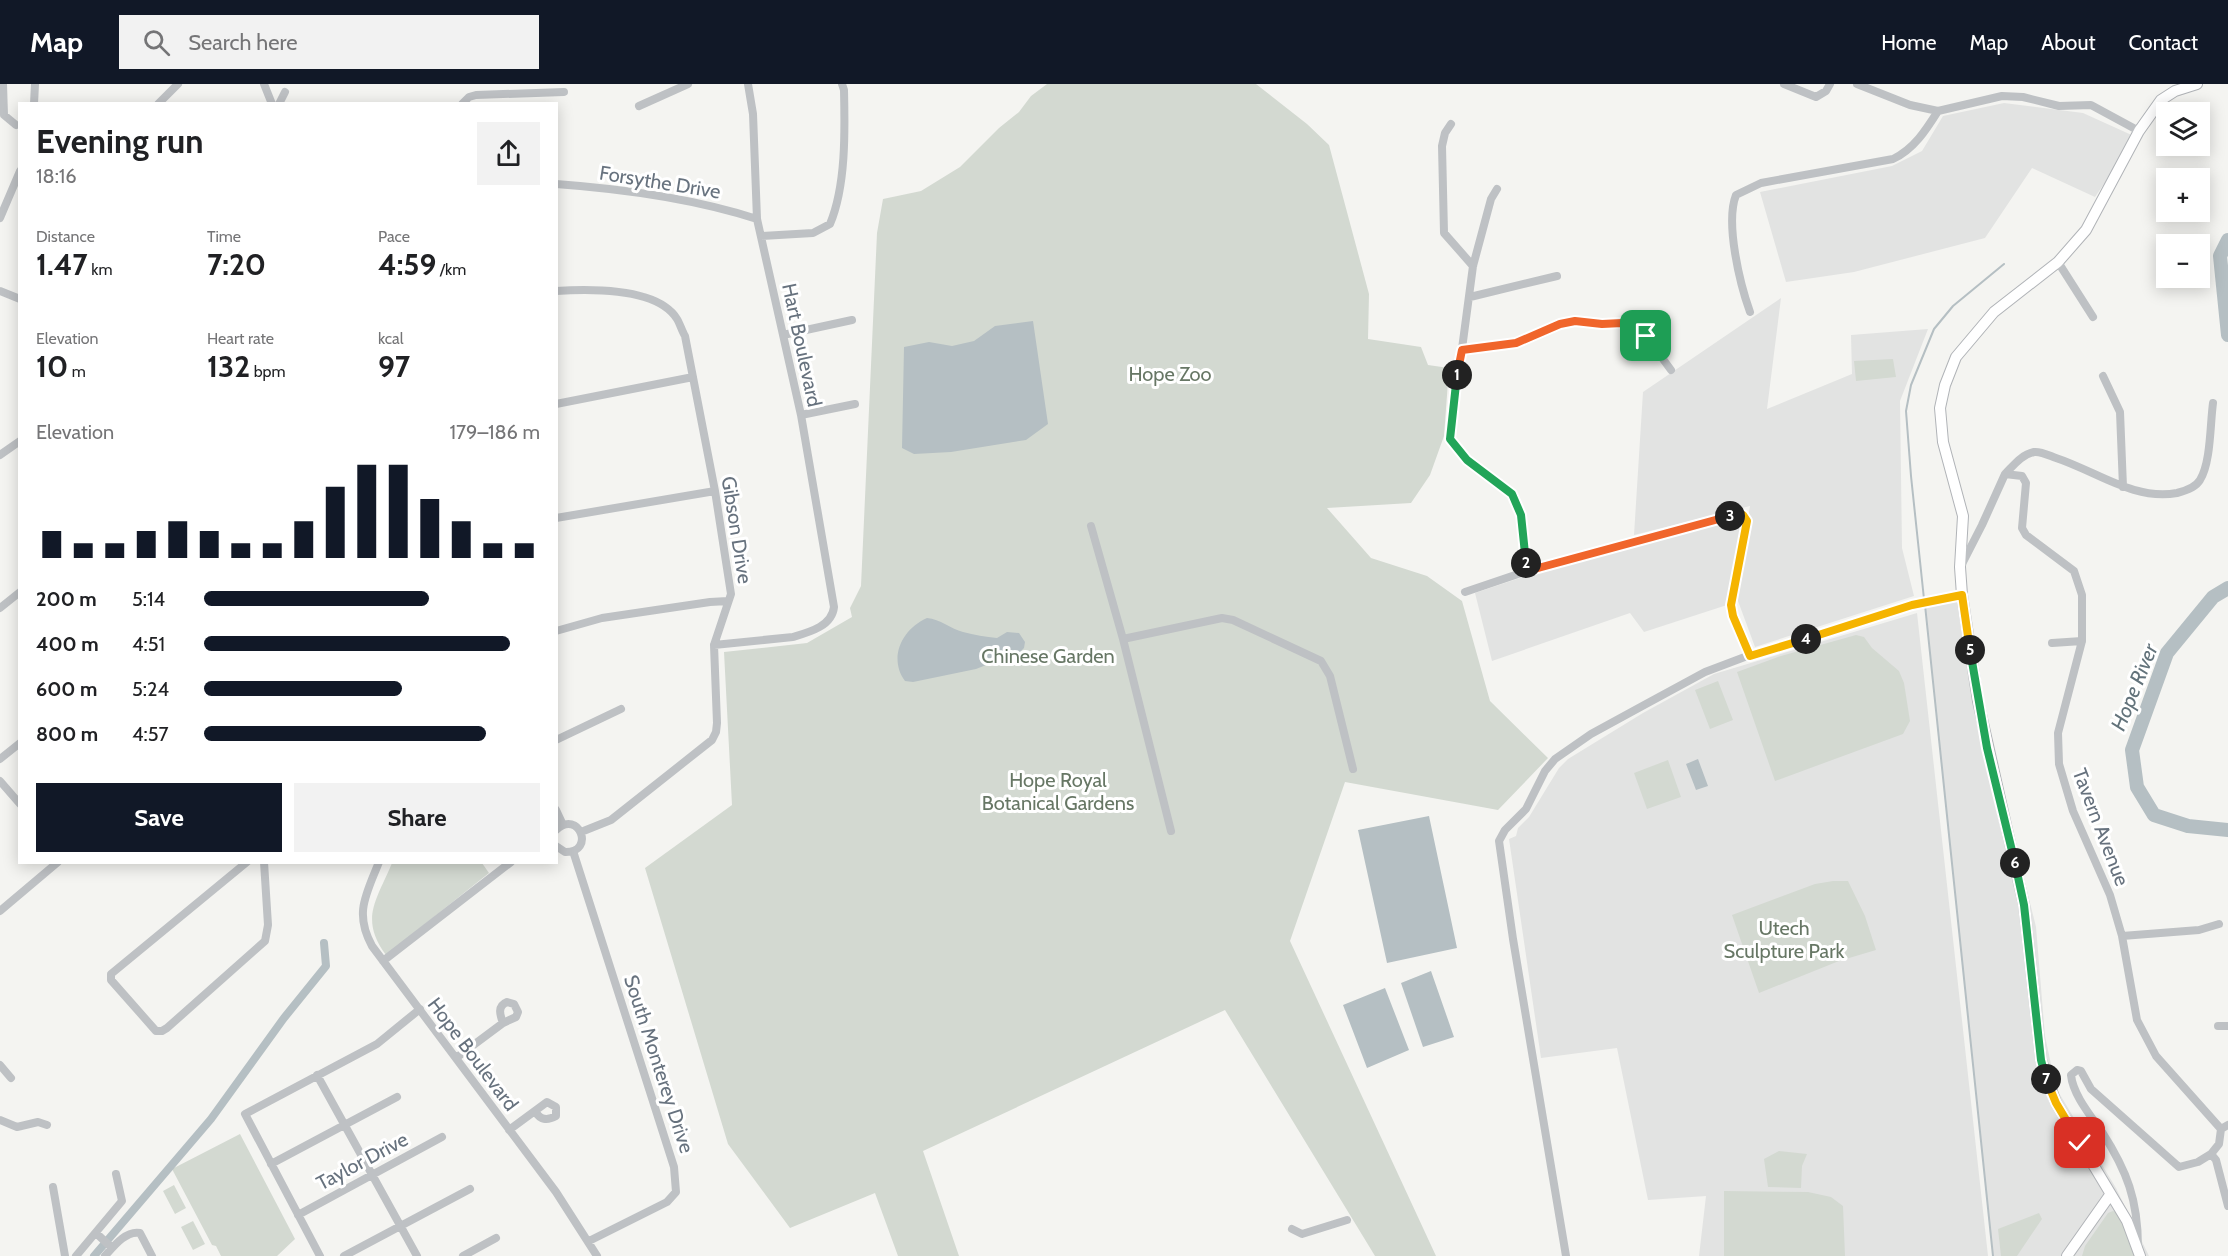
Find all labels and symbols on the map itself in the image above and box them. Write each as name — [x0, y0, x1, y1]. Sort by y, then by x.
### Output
street label: Forsythe Drive — [598, 161, 722, 203]
street label: Hart Boulevard — [777, 281, 827, 409]
pin — [1620, 310, 1671, 361]
pin: 1 — [1442, 360, 1472, 390]
park label: Hope Zoo — [1128, 362, 1212, 386]
street label: Gibson Drive — [717, 475, 757, 585]
pin: 3 — [1715, 501, 1745, 531]
pin: 2 — [1511, 548, 1541, 578]
pin: 4 — [1791, 624, 1821, 654]
pin: 5 — [1955, 635, 1985, 665]
water label: Hope River — [2105, 639, 2163, 734]
park label: Chinese Garden — [981, 644, 1115, 668]
street label: Tavern Avenue — [2068, 765, 2134, 889]
park label: Hope Royal Botanical Gardens — [982, 768, 1134, 815]
pin: 6 — [2000, 848, 2030, 878]
park label: Utech Sculpture Park — [1723, 916, 1845, 963]
street label: South Monterey Drive — [619, 972, 699, 1156]
street label: Hope Boulevard — [423, 993, 523, 1115]
pin: 7 — [2031, 1064, 2061, 1094]
pin — [2054, 1117, 2105, 1168]
street label: Taylor Drive — [312, 1127, 412, 1195]

